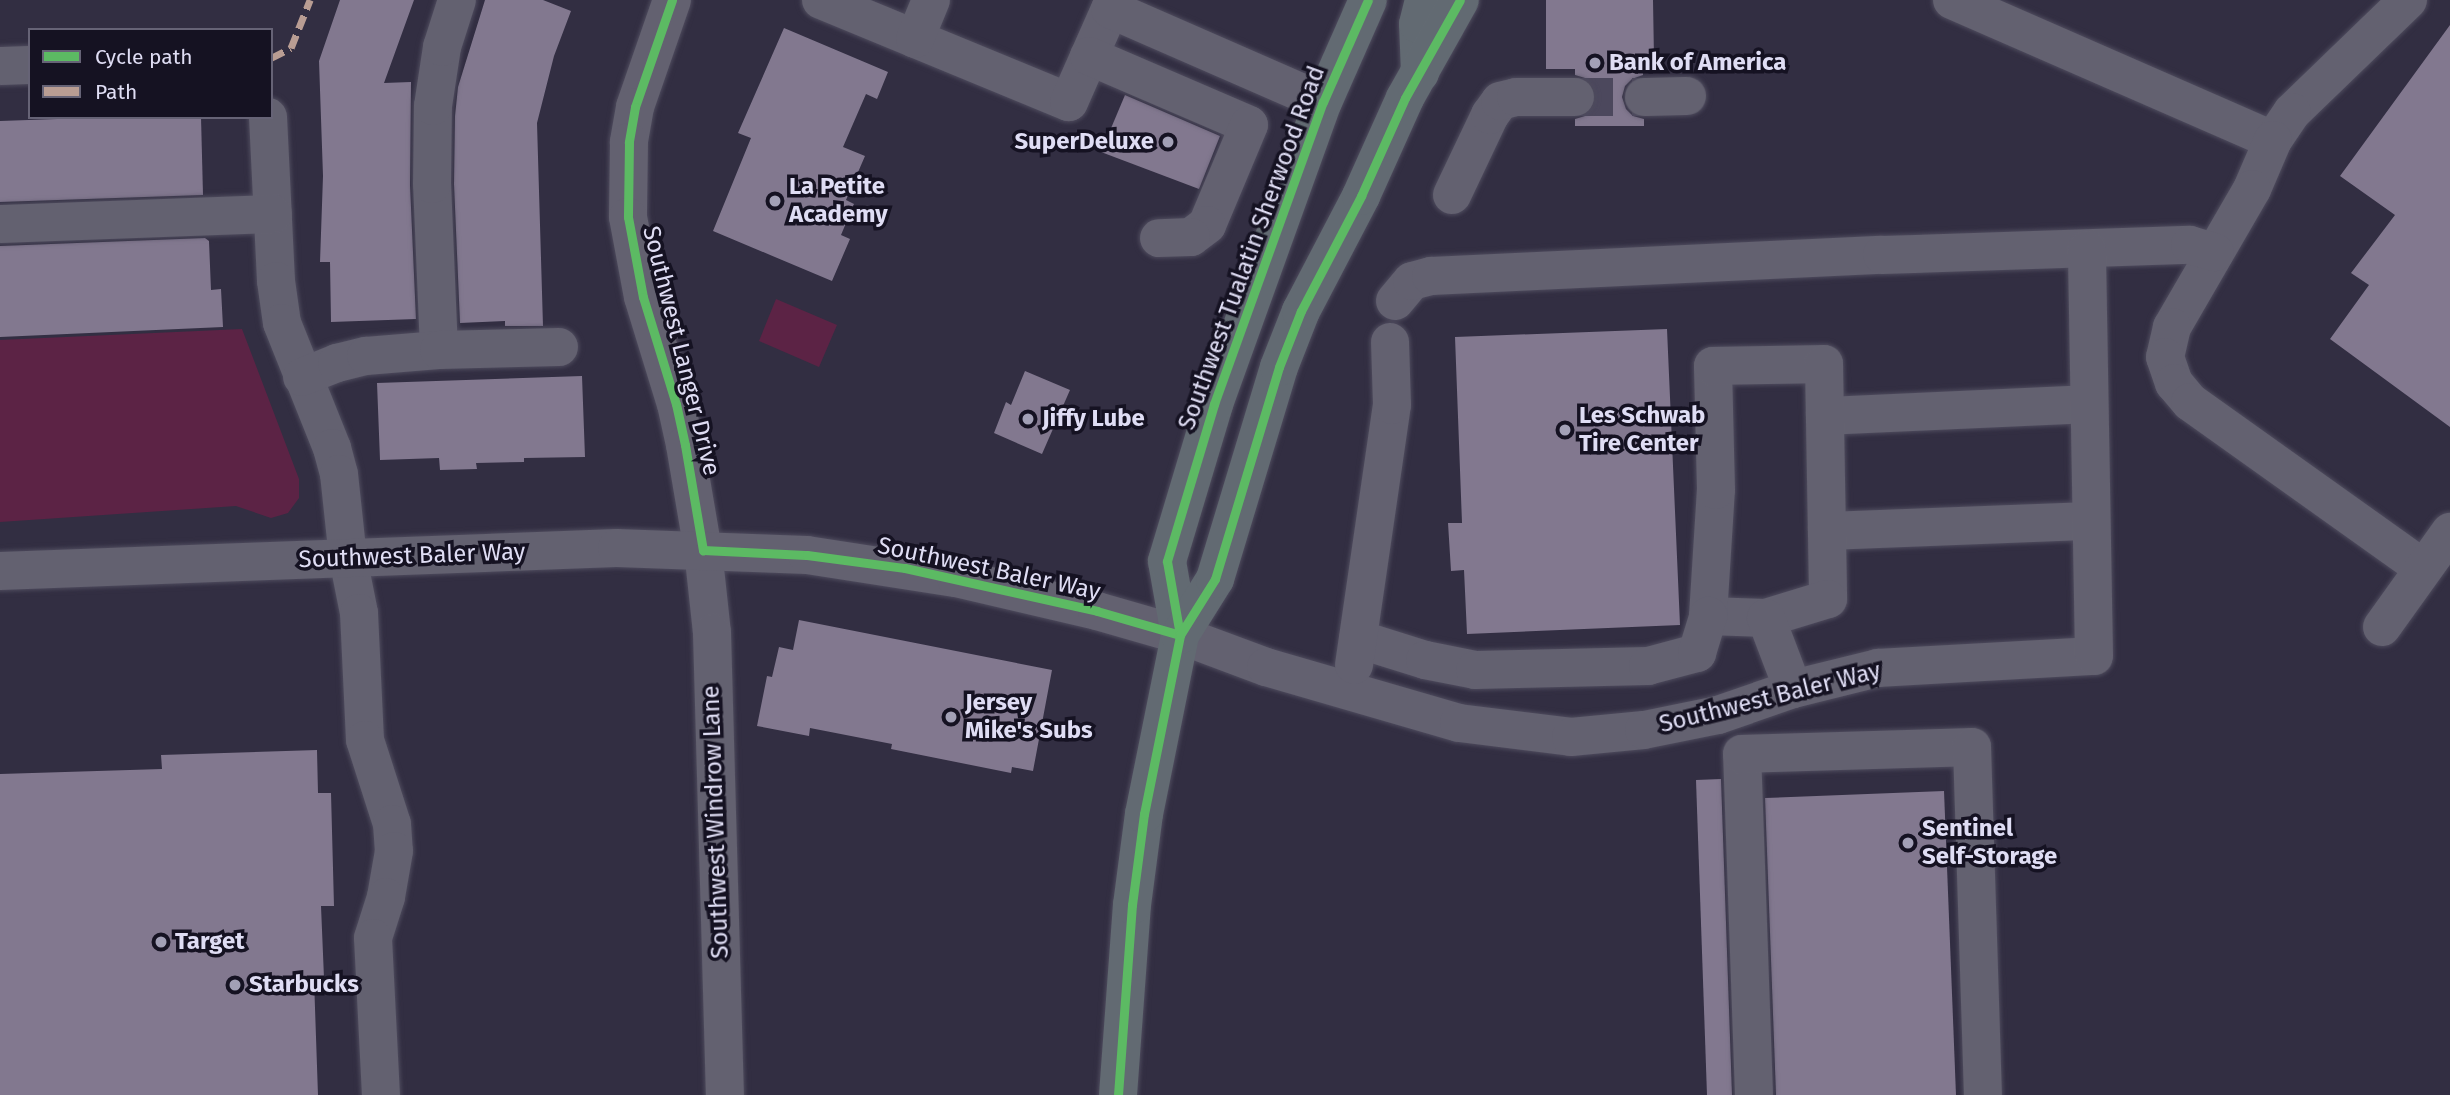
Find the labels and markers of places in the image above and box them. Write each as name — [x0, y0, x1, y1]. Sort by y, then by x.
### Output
place label: Bank of America — [1609, 49, 1786, 77]
marker: Bank of America — [1587, 55, 1603, 71]
place label: SuperDeluxe — [1014, 128, 1154, 156]
marker: SuperDeluxe — [1160, 134, 1176, 150]
place label: La Petite Academy — [789, 173, 888, 229]
marker: La Petite Academy — [767, 193, 783, 209]
place label: Les Schwab Tire Center — [1579, 402, 1705, 458]
place label: Jiffy Lube — [1042, 405, 1145, 433]
marker: Jiffy Lube — [1020, 411, 1036, 427]
marker: Les Schwab Tire Center — [1557, 422, 1573, 438]
place label: Jersey Mike's Subs — [965, 689, 1093, 745]
marker: Jersey Mike's Subs — [943, 709, 959, 725]
place label: Sentinel Self-Storage — [1922, 815, 2057, 871]
marker: Sentinel Self-Storage — [1900, 835, 1916, 851]
place label: Target — [175, 928, 244, 956]
marker: Target — [153, 934, 169, 950]
place label: Starbucks — [249, 971, 359, 999]
marker: Starbucks — [227, 977, 243, 993]

